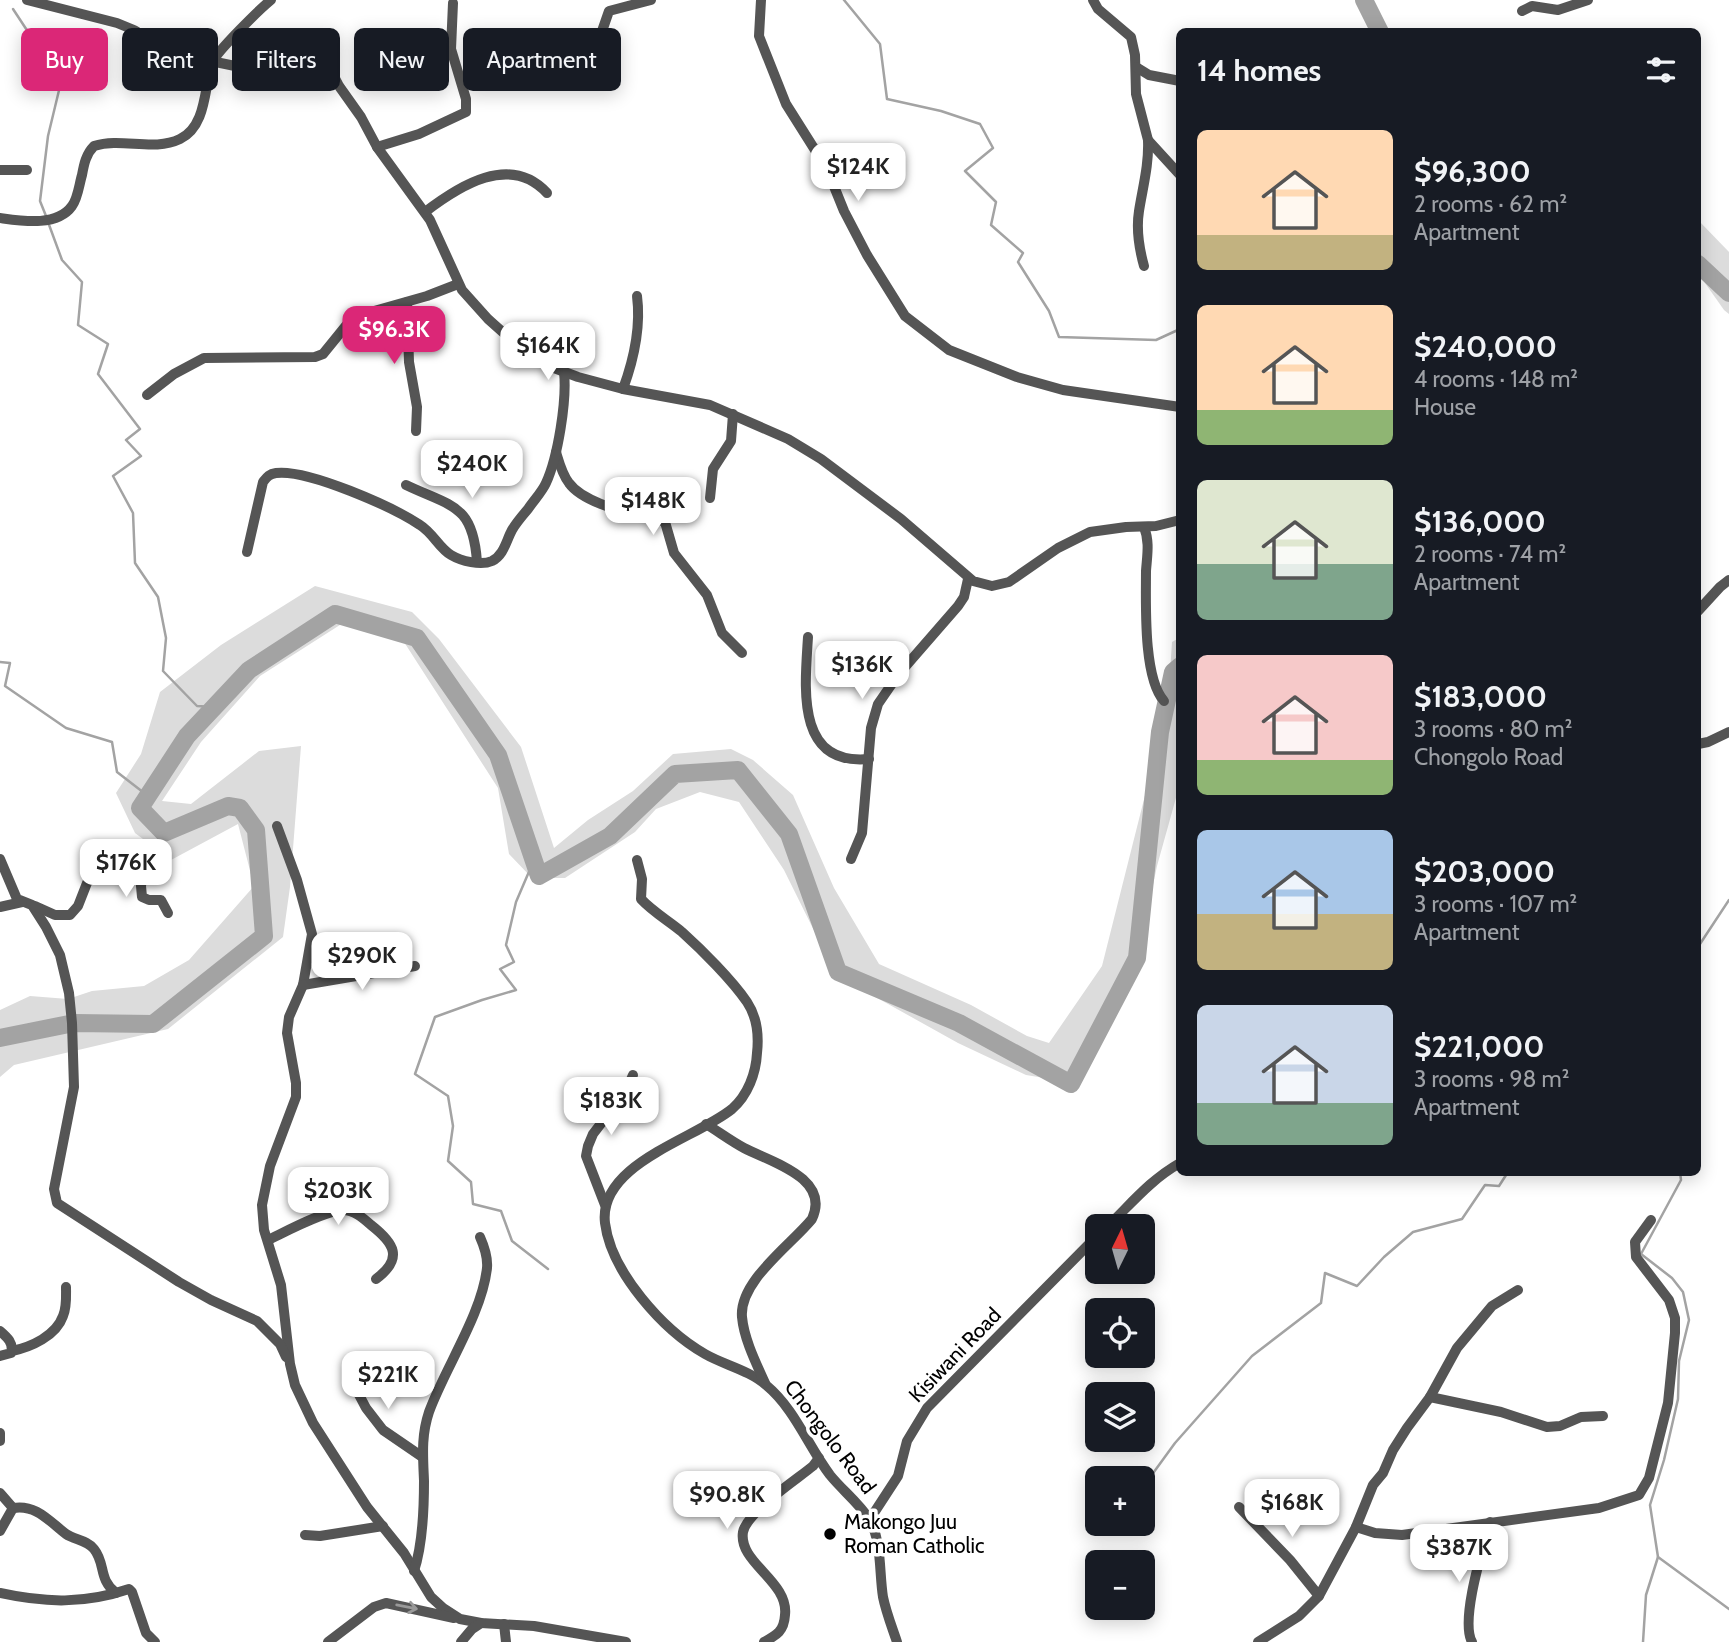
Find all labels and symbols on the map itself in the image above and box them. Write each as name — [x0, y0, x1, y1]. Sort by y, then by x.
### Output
pin: $124K — [809, 144, 907, 203]
pin: $96.3K — [337, 306, 451, 366]
pin: $164K — [499, 322, 597, 382]
pin: $240K — [423, 440, 521, 500]
pin: $148K — [604, 477, 702, 537]
pin: $136K — [813, 642, 911, 701]
pin: $176K — [77, 839, 175, 899]
pin: $290K — [313, 932, 411, 992]
pin: $183K — [562, 1078, 660, 1137]
pin: $203K — [289, 1168, 387, 1227]
north arrow — [1085, 1214, 1155, 1284]
street label: Kisiwani Road — [903, 1302, 1006, 1407]
pin: $221K — [339, 1352, 437, 1411]
street label: Chongolo Road — [779, 1375, 881, 1499]
pin: $90.8K — [670, 1472, 784, 1531]
pin: $168K — [1243, 1480, 1341, 1539]
place label: Makongo Juu Roman Catholic — [844, 1509, 985, 1558]
pin: $387K — [1410, 1524, 1508, 1584]
marker: Makongo Juu Roman Catholic — [822, 1526, 838, 1542]
one-way arrow — [395, 1601, 418, 1614]

